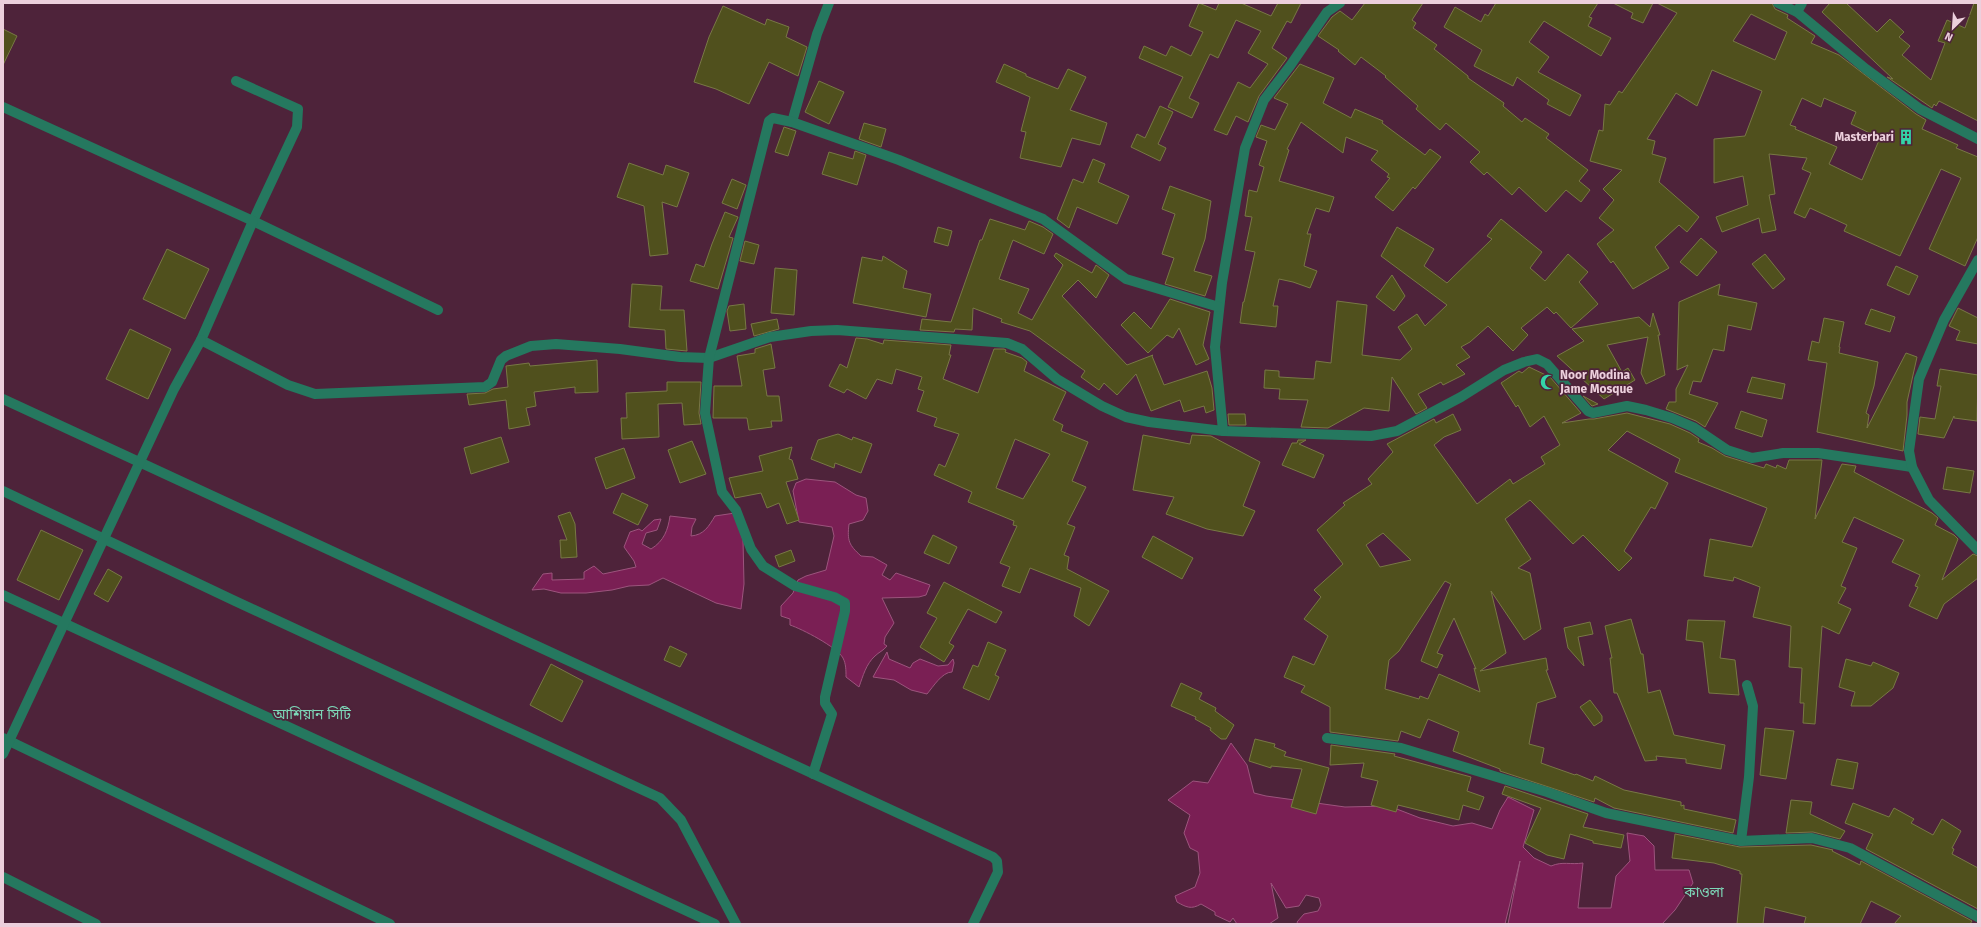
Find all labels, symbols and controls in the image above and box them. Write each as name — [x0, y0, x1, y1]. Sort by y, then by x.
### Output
north arrow — [1933, 8, 1973, 48]
text: N — [1943, 29, 1955, 44]
building icon: Masterbari — [1897, 128, 1915, 146]
place label: Masterbari — [1835, 130, 1894, 144]
place label: Noor Modina Jame Mosque — [1559, 368, 1633, 396]
mosque icon: Noor Modina Jame Mosque — [1539, 373, 1557, 391]
district label: আশিয়ান সিটি — [272, 706, 351, 723]
district label: কাওলা — [1683, 884, 1724, 901]

